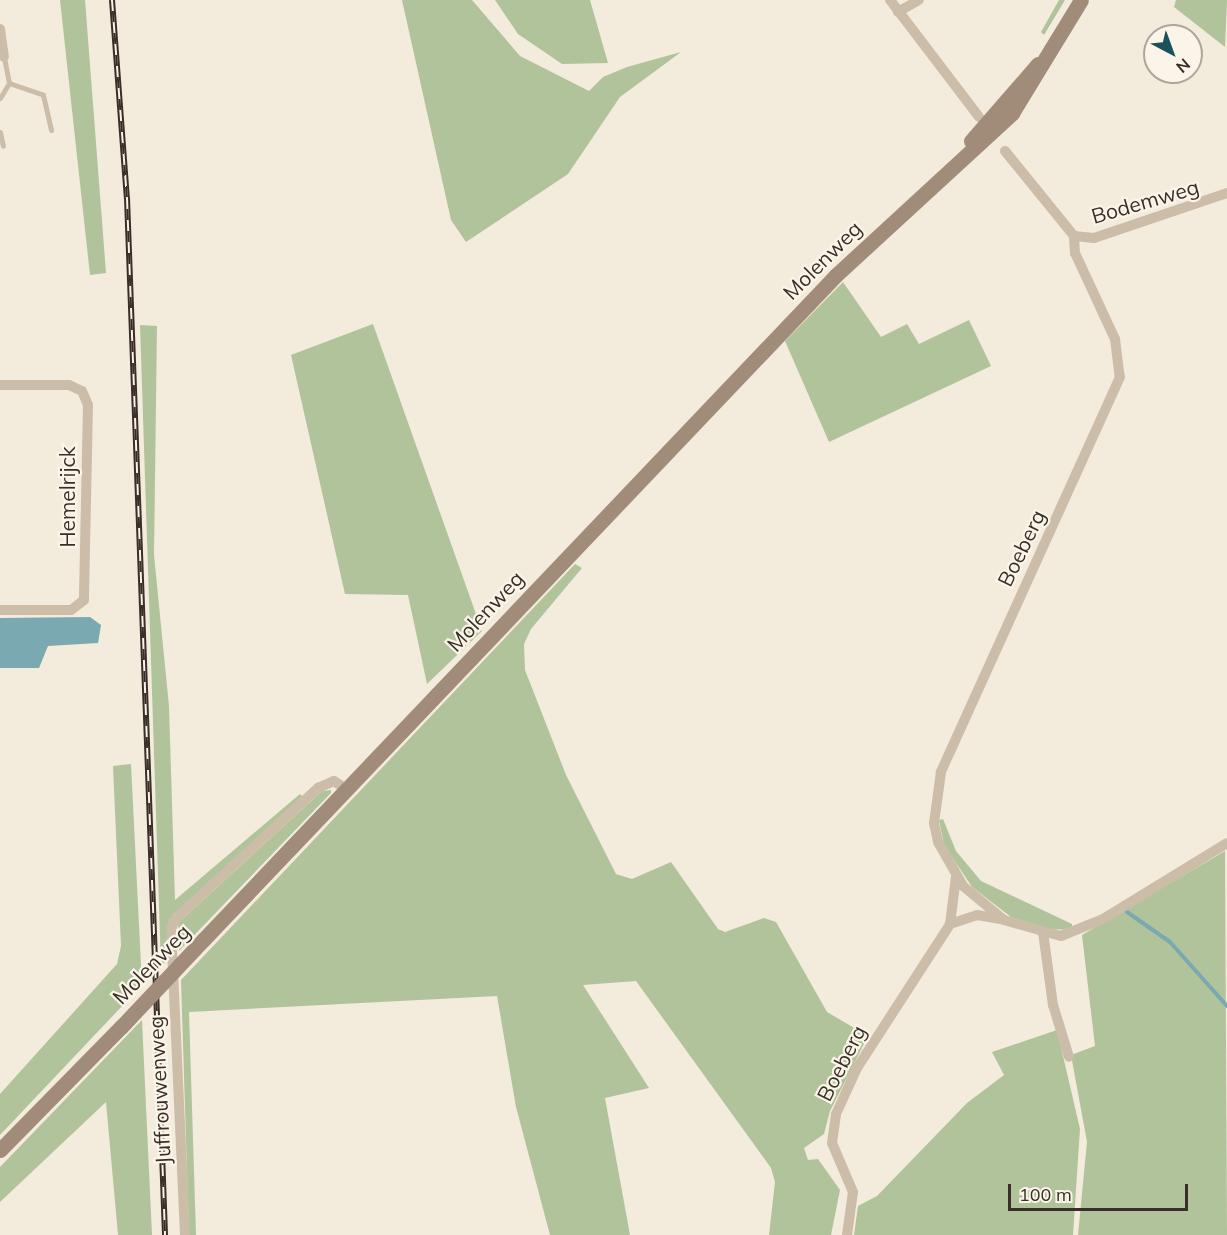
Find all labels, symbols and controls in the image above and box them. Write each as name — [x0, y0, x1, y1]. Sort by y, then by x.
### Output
north arrow — [1143, 24, 1203, 84]
text: N — [1172, 55, 1195, 78]
street label: Bodemweg — [1088, 174, 1202, 228]
street label: Molenweg — [777, 215, 867, 305]
street label: Hemelrijck — [54, 446, 80, 548]
street label: Boeberg — [992, 506, 1050, 590]
street label: Molenweg — [441, 566, 529, 656]
street label: Molenweg — [107, 919, 195, 1009]
street label: Juffrouwenweg — [143, 1015, 175, 1165]
street label: Boeberg — [811, 1021, 871, 1105]
scale bar — [1011, 1172, 1191, 1210]
text: 100 m — [1019, 1183, 1072, 1206]

